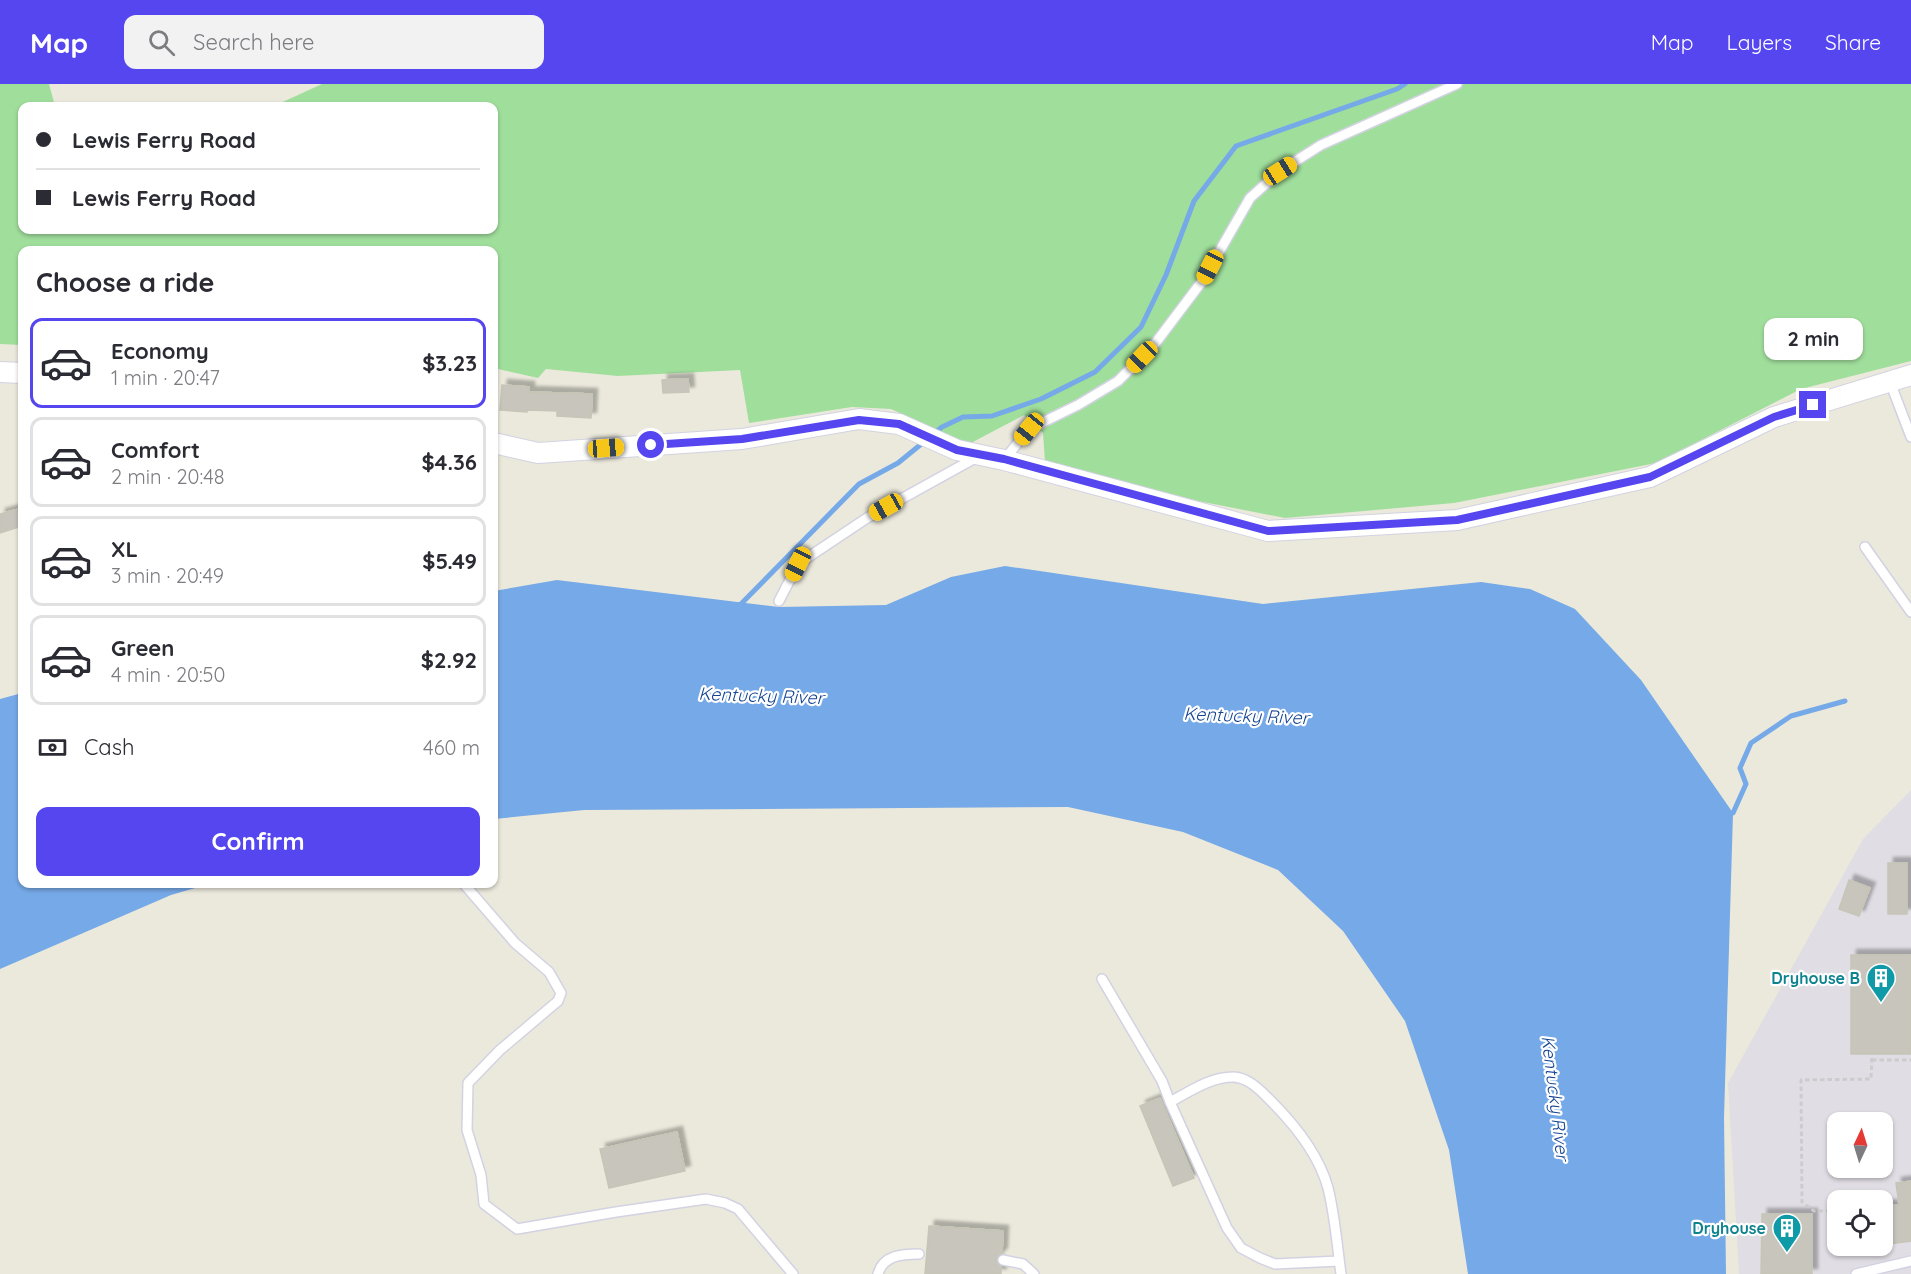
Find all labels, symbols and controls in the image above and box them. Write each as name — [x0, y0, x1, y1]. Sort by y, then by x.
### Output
search box — [124, 15, 544, 69]
text: Map — [30, 25, 88, 60]
icon: search — [145, 26, 178, 59]
text: Search here — [193, 28, 315, 56]
text: Map — [1651, 29, 1694, 55]
text: Layers — [1727, 29, 1792, 55]
text: Share — [1825, 29, 1881, 55]
text: Lewis Ferry Road — [72, 126, 256, 154]
car — [1260, 154, 1300, 188]
text: Lewis Ferry Road — [72, 184, 256, 212]
car — [1194, 247, 1226, 287]
text: Choose a ride — [36, 265, 214, 299]
callout: 2 min — [1764, 318, 1862, 360]
text: 2 min — [1787, 326, 1840, 351]
icon: car — [39, 336, 93, 390]
text: Economy — [111, 337, 209, 365]
car — [1123, 338, 1161, 376]
text: $3.23 — [422, 349, 477, 377]
text: 1 min · 20:47 — [111, 365, 220, 390]
route end — [1799, 391, 1826, 418]
car — [1011, 409, 1047, 449]
route start — [637, 431, 664, 458]
icon: car — [39, 435, 93, 489]
text: Comfort — [111, 436, 200, 464]
car — [587, 438, 625, 458]
text: $4.36 — [421, 448, 477, 476]
text: 2 min · 20:48 — [111, 464, 225, 489]
car — [866, 490, 906, 524]
icon: car — [39, 534, 93, 588]
text: XL — [111, 535, 138, 563]
car — [782, 544, 814, 584]
text: $5.49 — [422, 547, 477, 575]
text: 3 min · 20:49 — [111, 563, 224, 588]
icon: car — [39, 633, 93, 687]
text: Green — [111, 634, 174, 662]
text: $2.92 — [421, 646, 477, 674]
text: 4 min · 20:50 — [111, 662, 225, 687]
water label: Kentucky River — [698, 682, 826, 709]
water label: Kentucky River — [1183, 702, 1311, 729]
icon: cash — [36, 731, 69, 764]
text: Cash — [84, 733, 135, 761]
text: 460 m — [423, 735, 480, 760]
button: Confirm — [36, 807, 480, 876]
building icon: Dryhouse B — [1865, 962, 1897, 1004]
place label: Dryhouse B — [1771, 968, 1860, 988]
water label: Kentucky River — [1536, 1034, 1575, 1164]
north arrow — [1827, 1112, 1893, 1178]
map controls — [1827, 1112, 1893, 1256]
button: locate — [1827, 1190, 1893, 1256]
building icon: Dryhouse — [1771, 1212, 1803, 1254]
place label: Dryhouse — [1692, 1218, 1766, 1238]

